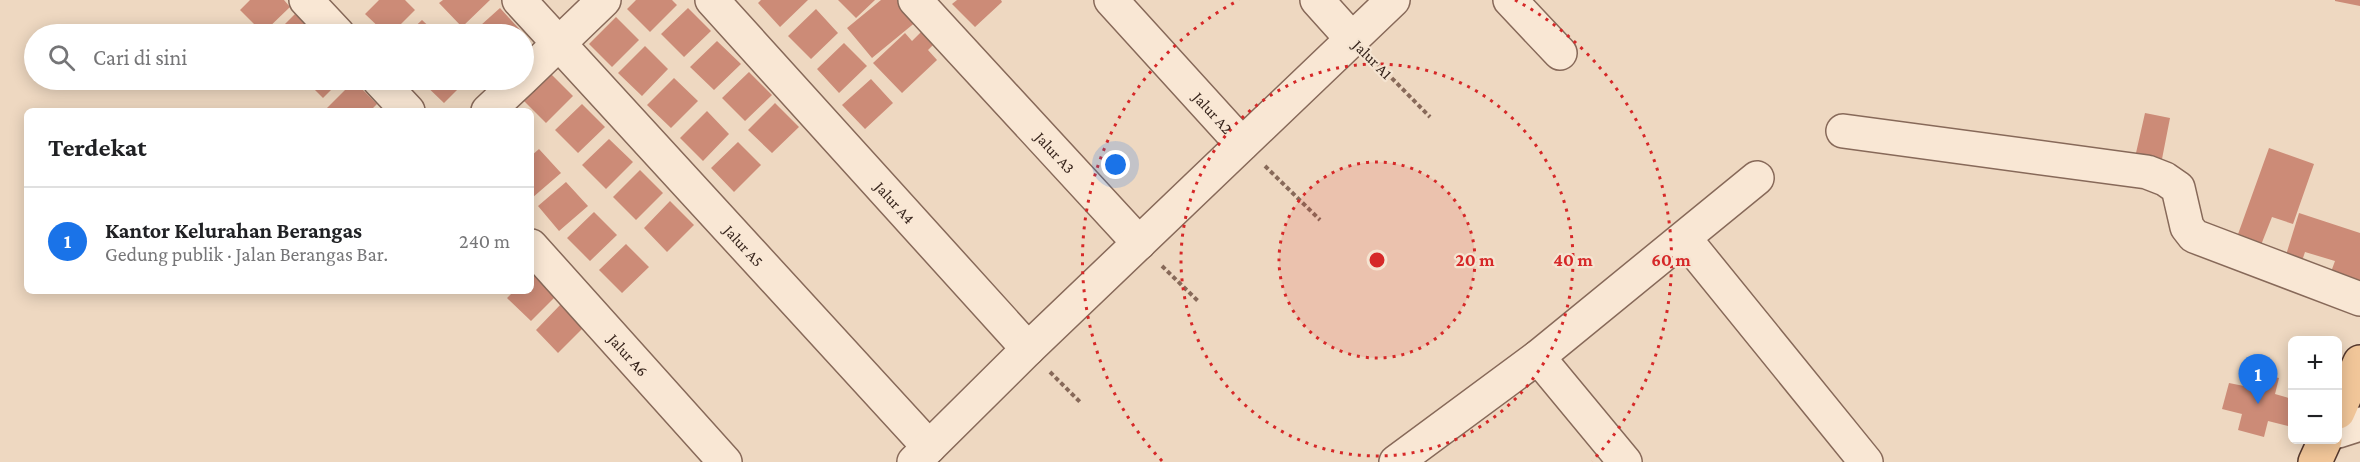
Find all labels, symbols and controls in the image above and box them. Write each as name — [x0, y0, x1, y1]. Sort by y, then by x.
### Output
search box — [24, 24, 534, 90]
street label: Jalur A1 — [1348, 35, 1396, 83]
icon: search — [45, 41, 78, 74]
text: Cari di sini — [93, 45, 187, 70]
street label: Jalur A2 — [1188, 87, 1236, 137]
street label: Jalur A3 — [1030, 127, 1078, 177]
text: Terdekat — [48, 133, 147, 162]
your location — [1101, 150, 1130, 179]
street label: Jalur A4 — [869, 177, 918, 227]
text: Kantor Kelurahan Berangas — [105, 218, 362, 243]
street label: Jalur A5 — [718, 220, 767, 270]
text: 1 — [64, 230, 71, 252]
text: 240 m — [459, 230, 510, 252]
text: Gedung publik · Jalan Berangas Bar. — [105, 243, 388, 265]
centre of rings — [1367, 250, 1387, 270]
text: 20 m — [1456, 250, 1495, 270]
text: 40 m — [1553, 250, 1593, 270]
text: 60 m — [1651, 250, 1691, 270]
street label: Jalur A6 — [603, 329, 651, 380]
map controls — [2288, 336, 2342, 444]
button: + — [2288, 336, 2342, 390]
pin: 1 — [2238, 354, 2278, 404]
button: − — [2288, 390, 2342, 444]

